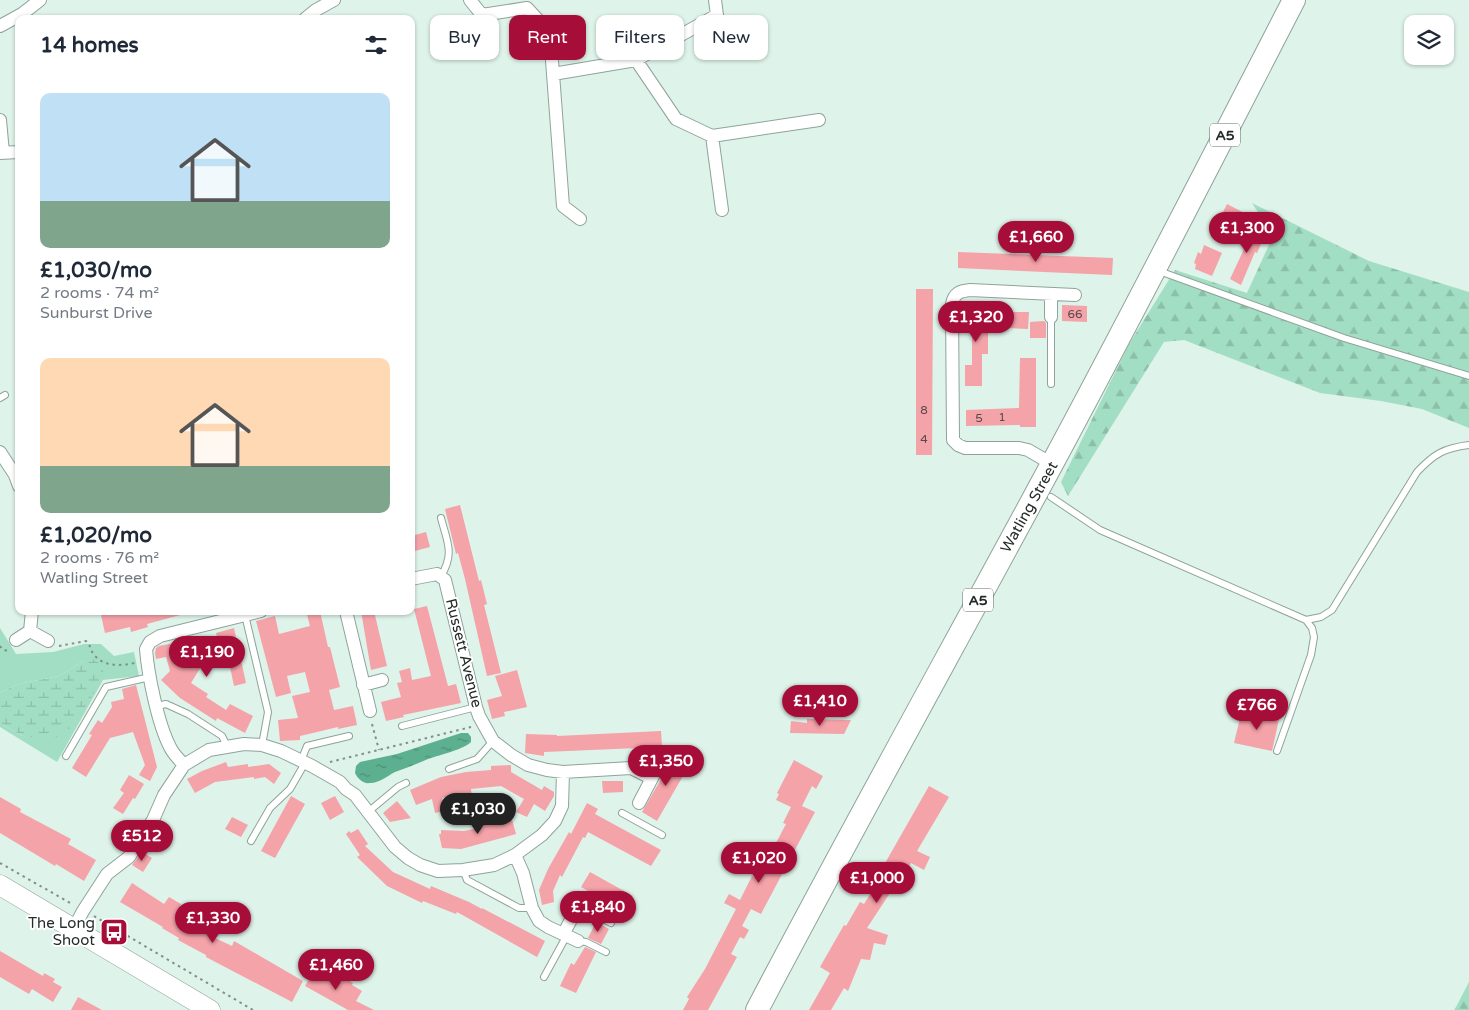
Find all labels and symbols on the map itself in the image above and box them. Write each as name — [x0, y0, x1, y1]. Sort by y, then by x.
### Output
road number: A5 — [1210, 124, 1240, 146]
pin: £1,300 — [1206, 212, 1288, 254]
pin: £1,660 — [995, 220, 1077, 263]
pin: £1,320 — [935, 300, 1017, 343]
house number: 66 — [1067, 307, 1083, 321]
house number: 8 — [920, 403, 928, 417]
house number: 1 — [998, 410, 1006, 424]
house number: 5 — [975, 411, 983, 425]
house number: 4 — [920, 432, 928, 446]
street label: Watling Street — [997, 458, 1062, 556]
road number: A5 — [963, 588, 993, 612]
street label: Russett Avenue — [442, 597, 486, 709]
pin: £1,190 — [166, 636, 248, 678]
pin: £1,410 — [779, 684, 861, 727]
pin: £766 — [1227, 688, 1287, 731]
pin: £1,350 — [625, 744, 707, 787]
pin: £1,030 — [437, 792, 519, 835]
pin: £512 — [112, 820, 172, 862]
pin: £1,020 — [718, 842, 800, 884]
pin: £1,000 — [836, 862, 918, 904]
pin: £1,840 — [557, 890, 639, 933]
pin: £1,330 — [172, 902, 254, 944]
place label: The Long Shoot — [28, 914, 95, 949]
bus stop icon: The Long Shoot — [99, 917, 129, 947]
pin: £1,460 — [295, 948, 377, 991]

